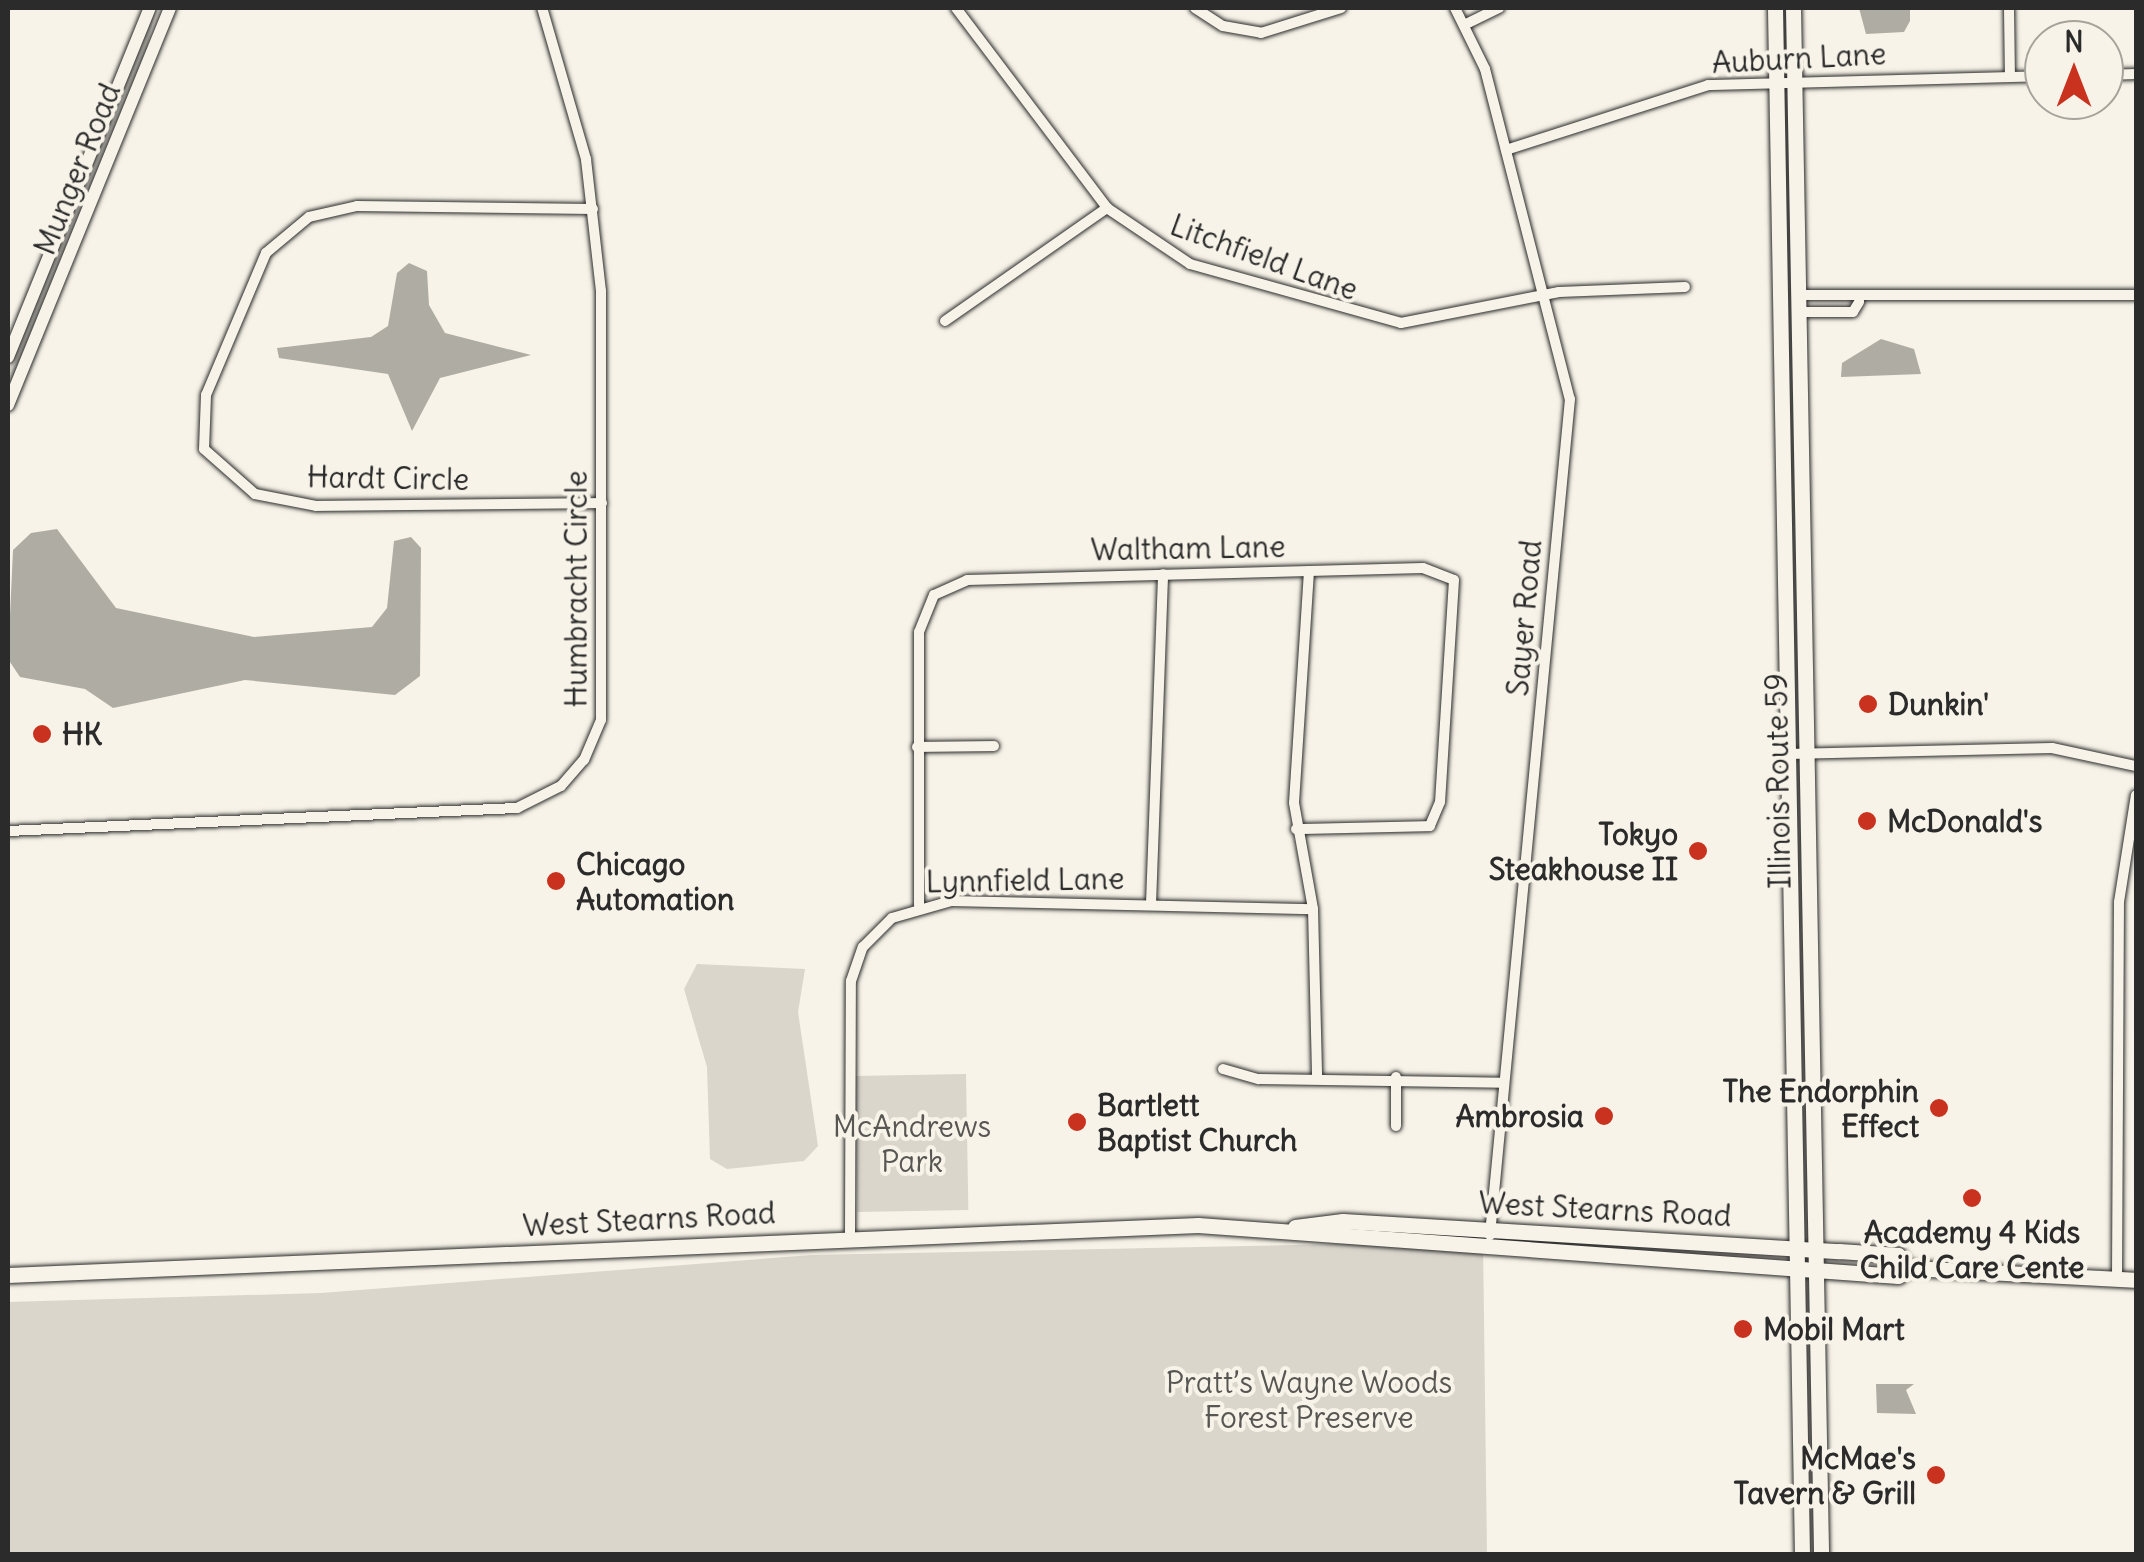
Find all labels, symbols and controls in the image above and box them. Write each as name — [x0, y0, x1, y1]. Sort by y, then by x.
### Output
north arrow — [2024, 20, 2124, 120]
text: N — [2064, 24, 2084, 60]
street label: Auburn Lane — [1711, 35, 1887, 81]
street label: Munger Road — [26, 78, 128, 260]
street label: Litchfield Lane — [1165, 206, 1363, 308]
street label: Hardt Circle — [307, 459, 469, 497]
street label: Humbracht Circle — [558, 471, 594, 707]
street label: Waltham Lane — [1090, 528, 1286, 568]
street label: Sayer Road — [1499, 538, 1549, 698]
street label: Illinois Route 59 — [1758, 673, 1798, 889]
place label: Dunkin' — [1888, 686, 1989, 722]
marker: Dunkin' — [1857, 693, 1879, 715]
place label: HK — [62, 716, 102, 752]
marker: HK — [31, 723, 53, 745]
place label: McDonald's — [1887, 803, 2042, 839]
marker: McDonald's — [1856, 810, 1878, 832]
place label: Tokyo Steakhouse II — [1489, 816, 1678, 886]
marker: Tokyo Steakhouse II — [1687, 840, 1709, 862]
place label: Chicago Automation — [576, 846, 734, 916]
street label: Lynnfield Lane — [925, 860, 1125, 900]
marker: Chicago Automation — [545, 870, 567, 892]
place label: The Endorphin Effect — [1723, 1073, 1919, 1144]
place label: Bartlett Baptist Church — [1097, 1087, 1297, 1158]
marker: The Endorphin Effect — [1928, 1097, 1950, 1119]
place label: Ambrosia — [1456, 1098, 1584, 1134]
marker: Ambrosia — [1593, 1105, 1615, 1127]
park label: McAndrews Park — [833, 1108, 991, 1178]
marker: Bartlett Baptist Church — [1066, 1111, 1088, 1133]
street label: West Stearns Road — [1478, 1184, 1732, 1234]
marker: Academy 4 Kids Child Care Cente — [1961, 1187, 1983, 1209]
street label: West Stearns Road — [522, 1194, 776, 1244]
place label: Academy 4 Kids Child Care Cente — [1860, 1214, 2084, 1284]
place label: Mobil Mart — [1763, 1311, 1905, 1347]
marker: Mobil Mart — [1732, 1318, 1754, 1340]
park label: Pratt’s Wayne Woods Forest Preserve — [1166, 1364, 1452, 1434]
place label: McMae's Tavern & Grill — [1734, 1440, 1916, 1510]
marker: McMae's Tavern & Grill — [1925, 1464, 1947, 1486]

